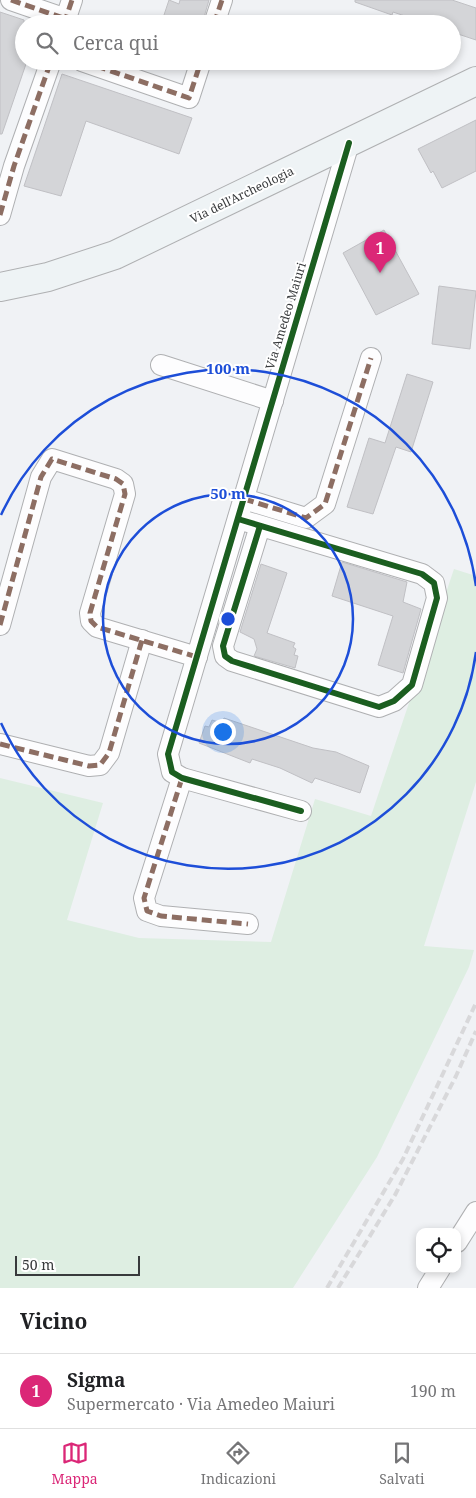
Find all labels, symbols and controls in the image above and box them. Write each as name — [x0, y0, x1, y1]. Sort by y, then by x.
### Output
search box — [15, 15, 461, 70]
icon: search — [33, 29, 61, 57]
text: Cerca qui — [73, 30, 159, 56]
street label: Via dell'Archeologia — [187, 162, 297, 227]
pin: 1 — [364, 232, 396, 273]
street label: Via Amedeo Maiuri — [261, 260, 310, 371]
text: 100 m — [206, 358, 250, 378]
text: 50 m — [210, 483, 246, 503]
centre of rings — [219, 610, 237, 628]
your location — [210, 719, 236, 745]
map controls — [416, 1228, 461, 1273]
button: locate — [416, 1228, 461, 1273]
scale bar — [15, 1253, 140, 1276]
text: 50 m — [22, 1255, 55, 1274]
text: Vicino — [20, 1307, 87, 1335]
text: Sigma — [67, 1367, 125, 1393]
text: 1 — [31, 1380, 41, 1402]
text: 190 m — [410, 1380, 456, 1402]
text: Supermercato · Via Amedeo Maiuri — [67, 1393, 335, 1415]
tab: Mappa — [52, 1439, 98, 1488]
tab: Indicazioni — [201, 1439, 276, 1488]
tab: Salvati — [379, 1439, 424, 1488]

